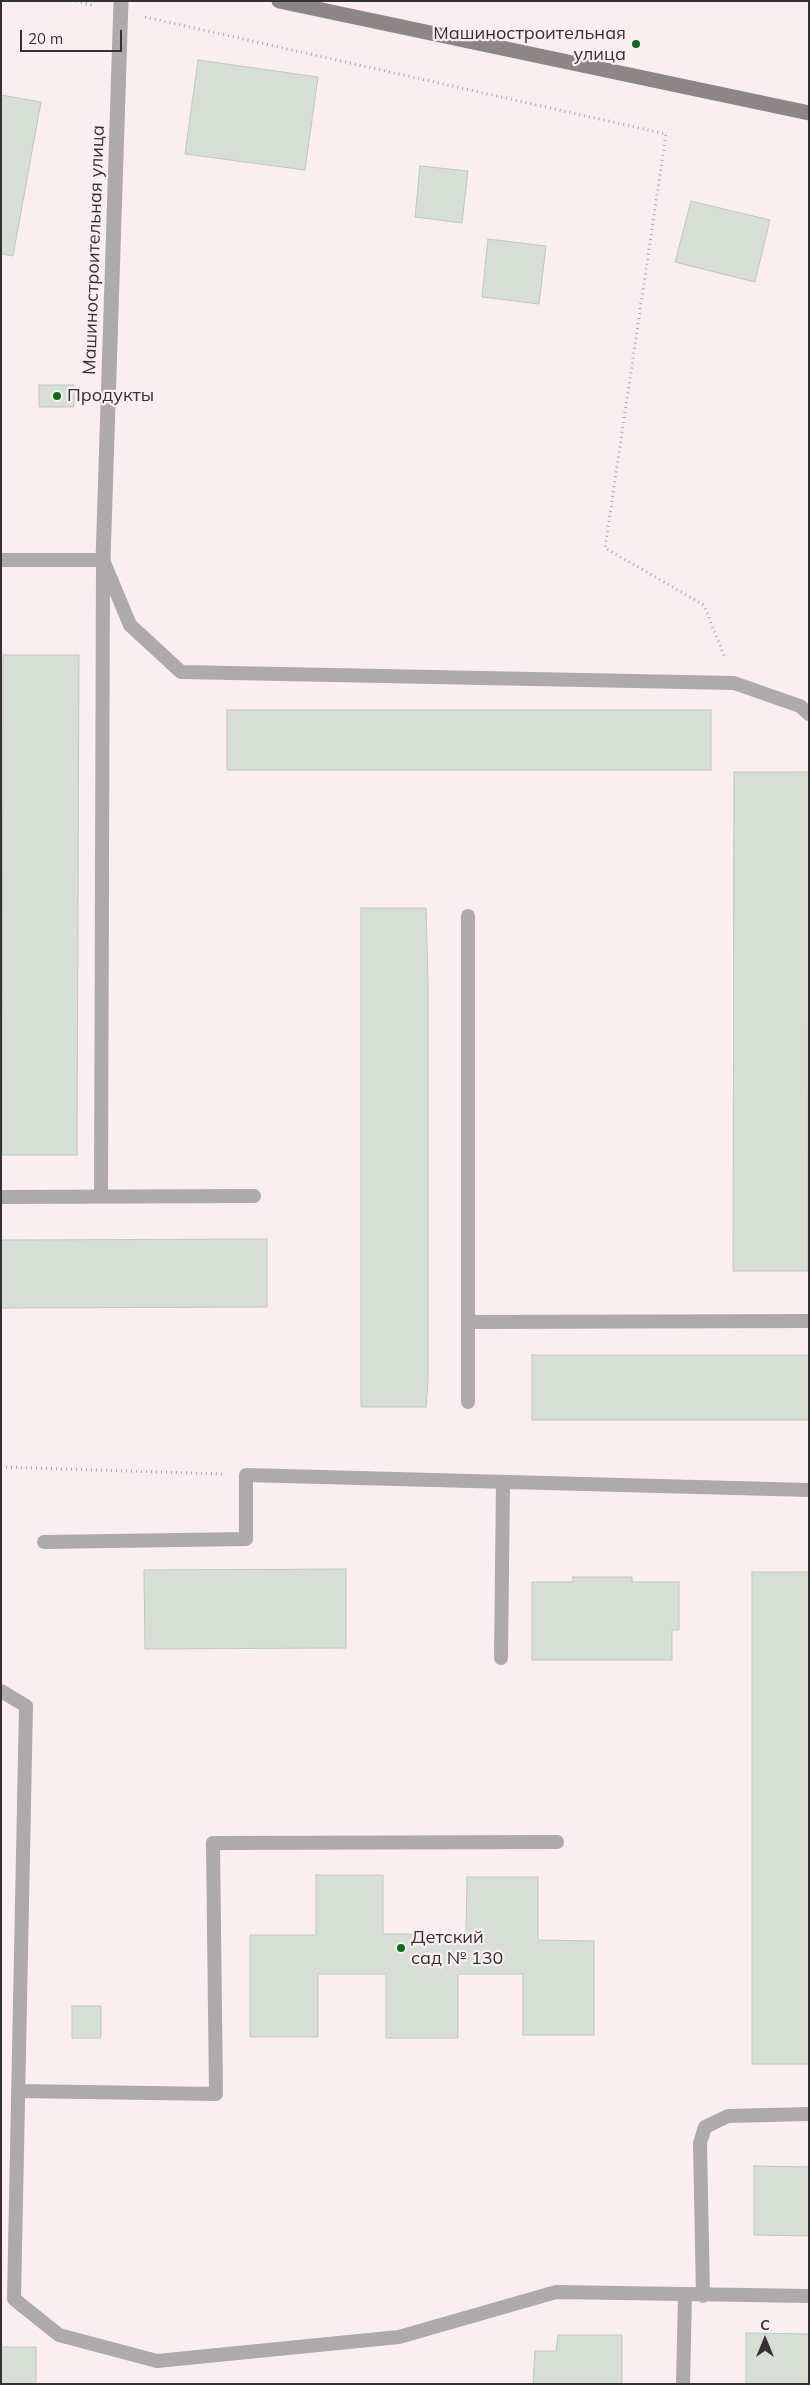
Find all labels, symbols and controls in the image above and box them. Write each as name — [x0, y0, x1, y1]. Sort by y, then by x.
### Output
scale bar — [22, 20, 125, 52]
place label: Машиностроительная улица — [433, 23, 626, 66]
text: 20 m — [28, 29, 63, 48]
marker: Машиностроительная улица — [630, 38, 642, 50]
street label: Машиностроительная улица — [79, 125, 109, 375]
place label: Продукты — [67, 385, 154, 407]
marker: Продукты — [51, 390, 63, 402]
place label: Детский сад № 130 — [411, 1927, 503, 1970]
marker: Детский сад № 130 — [395, 1942, 407, 1954]
north arrow — [740, 2315, 790, 2365]
text: С — [760, 2316, 770, 2334]

